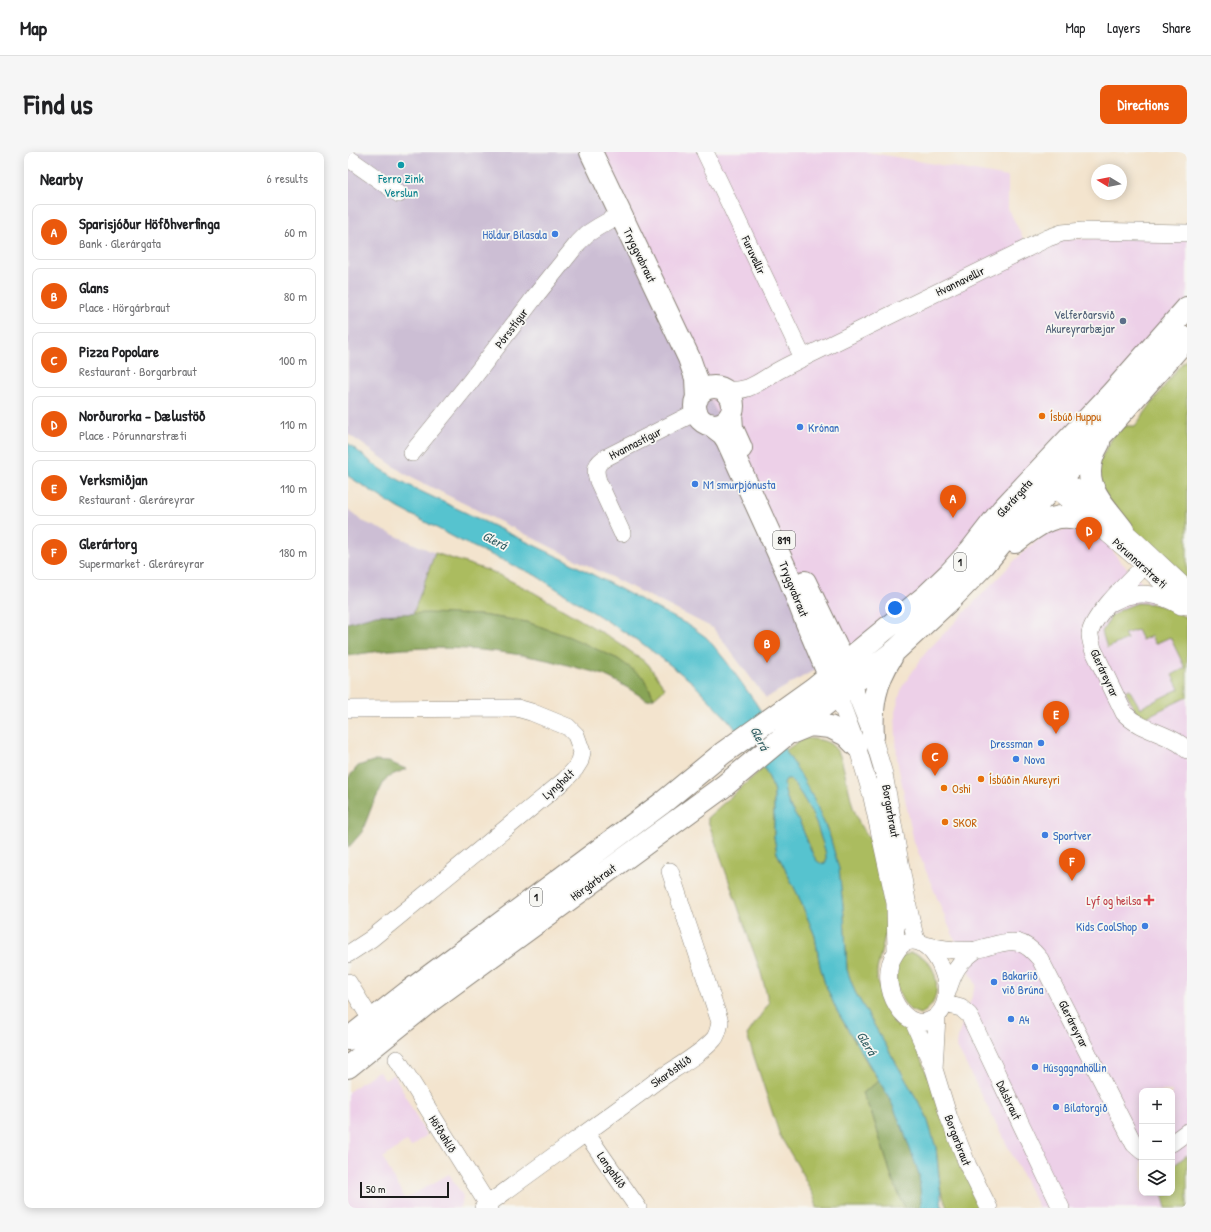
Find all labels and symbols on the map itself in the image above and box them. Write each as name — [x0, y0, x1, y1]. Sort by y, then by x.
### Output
marker: Ferro Zink Verslun — [396, 160, 406, 170]
north arrow — [1091, 164, 1127, 200]
place label: Ferro Zink Verslun — [377, 170, 424, 201]
street label: Tryggvabraut — [619, 225, 661, 286]
place label: Höldur Bílasala — [483, 226, 547, 243]
marker: Höldur Bílasala — [550, 229, 560, 239]
street label: Furuvellir — [737, 232, 770, 277]
street label: Hvannavellir — [933, 262, 988, 300]
street label: Þórsstígur — [490, 304, 532, 352]
place label: Velferðarsvið Akureyrarbæjar — [1046, 306, 1115, 337]
marker: Velferðarsvið Akureyrarbæjar — [1118, 316, 1128, 326]
place label: Ísbúð Huppu — [1050, 408, 1101, 425]
marker: Ísbúð Huppu — [1037, 411, 1047, 421]
place label: Krónan — [808, 419, 839, 436]
street label: Hvannastígur — [606, 422, 665, 463]
marker: Krónan — [795, 422, 805, 432]
street label: Glerárgata — [992, 475, 1036, 521]
place label: N1 smurþjónusta — [703, 476, 776, 493]
marker: N1 smurþjónusta — [690, 479, 700, 489]
pin: A — [940, 485, 966, 518]
pin: D — [1076, 517, 1102, 550]
water label: Glerá — [480, 526, 512, 555]
road number: 819 — [773, 531, 795, 549]
street label: Þórunnarstræti — [1109, 534, 1171, 592]
road number: 1 — [954, 553, 966, 571]
street label: Tryggvabraut — [775, 559, 813, 620]
your location — [885, 598, 905, 618]
pin: B — [754, 630, 780, 663]
street label: Gleráreyrar — [1086, 646, 1124, 700]
pin: E — [1043, 701, 1069, 734]
water label: Glerá — [746, 723, 775, 755]
place label: Dressman — [990, 735, 1033, 752]
marker: Dressman — [1036, 738, 1046, 748]
pin: C — [922, 743, 948, 776]
place label: Nova — [1024, 751, 1045, 768]
marker: Nova — [1011, 754, 1021, 764]
street label: Lyngholt — [538, 765, 578, 803]
place label: Ísbúðin Akureyri — [989, 771, 1060, 788]
marker: Ísbúðin Akureyri — [976, 774, 986, 784]
place label: Oshi — [952, 780, 971, 797]
street label: Borgarbraut — [878, 783, 904, 840]
marker: Oshi — [939, 783, 949, 793]
place label: SKOR — [953, 814, 977, 831]
marker: SKOR — [940, 817, 950, 827]
place label: Sportver — [1053, 827, 1092, 844]
marker: Sportver — [1040, 830, 1050, 840]
pin: F — [1059, 848, 1085, 881]
street label: Hörgárbraut — [567, 859, 620, 904]
road number: 1 — [530, 888, 542, 906]
place label: Lyf og heilsa — [1086, 892, 1141, 909]
marker: Lyf og heilsa — [1144, 895, 1154, 905]
place label: Kids CoolShop — [1076, 918, 1137, 935]
marker: Kids CoolShop — [1140, 921, 1150, 931]
place label: Bakaríið við Brúna — [1002, 967, 1044, 998]
marker: Bakaríið við Brúna — [989, 977, 999, 987]
street label: Gleráreyrar — [1055, 997, 1093, 1051]
place label: A4 — [1019, 1011, 1030, 1028]
marker: A4 — [1006, 1014, 1016, 1024]
water label: Glerá — [853, 1028, 882, 1060]
street label: Skarðshlíð — [647, 1051, 695, 1091]
place label: Húsgagnahöllin — [1043, 1059, 1107, 1076]
marker: Húsgagnahöllin — [1030, 1062, 1040, 1072]
street label: Dalsbraut — [992, 1078, 1026, 1123]
place label: Bílatorgið — [1064, 1099, 1108, 1116]
marker: Bílatorgið — [1051, 1102, 1061, 1112]
street label: Höfðahlíð — [425, 1112, 461, 1156]
street label: Borgarbraut — [940, 1112, 976, 1169]
street label: Langahlíð — [593, 1148, 631, 1192]
scale bar — [360, 1180, 449, 1199]

